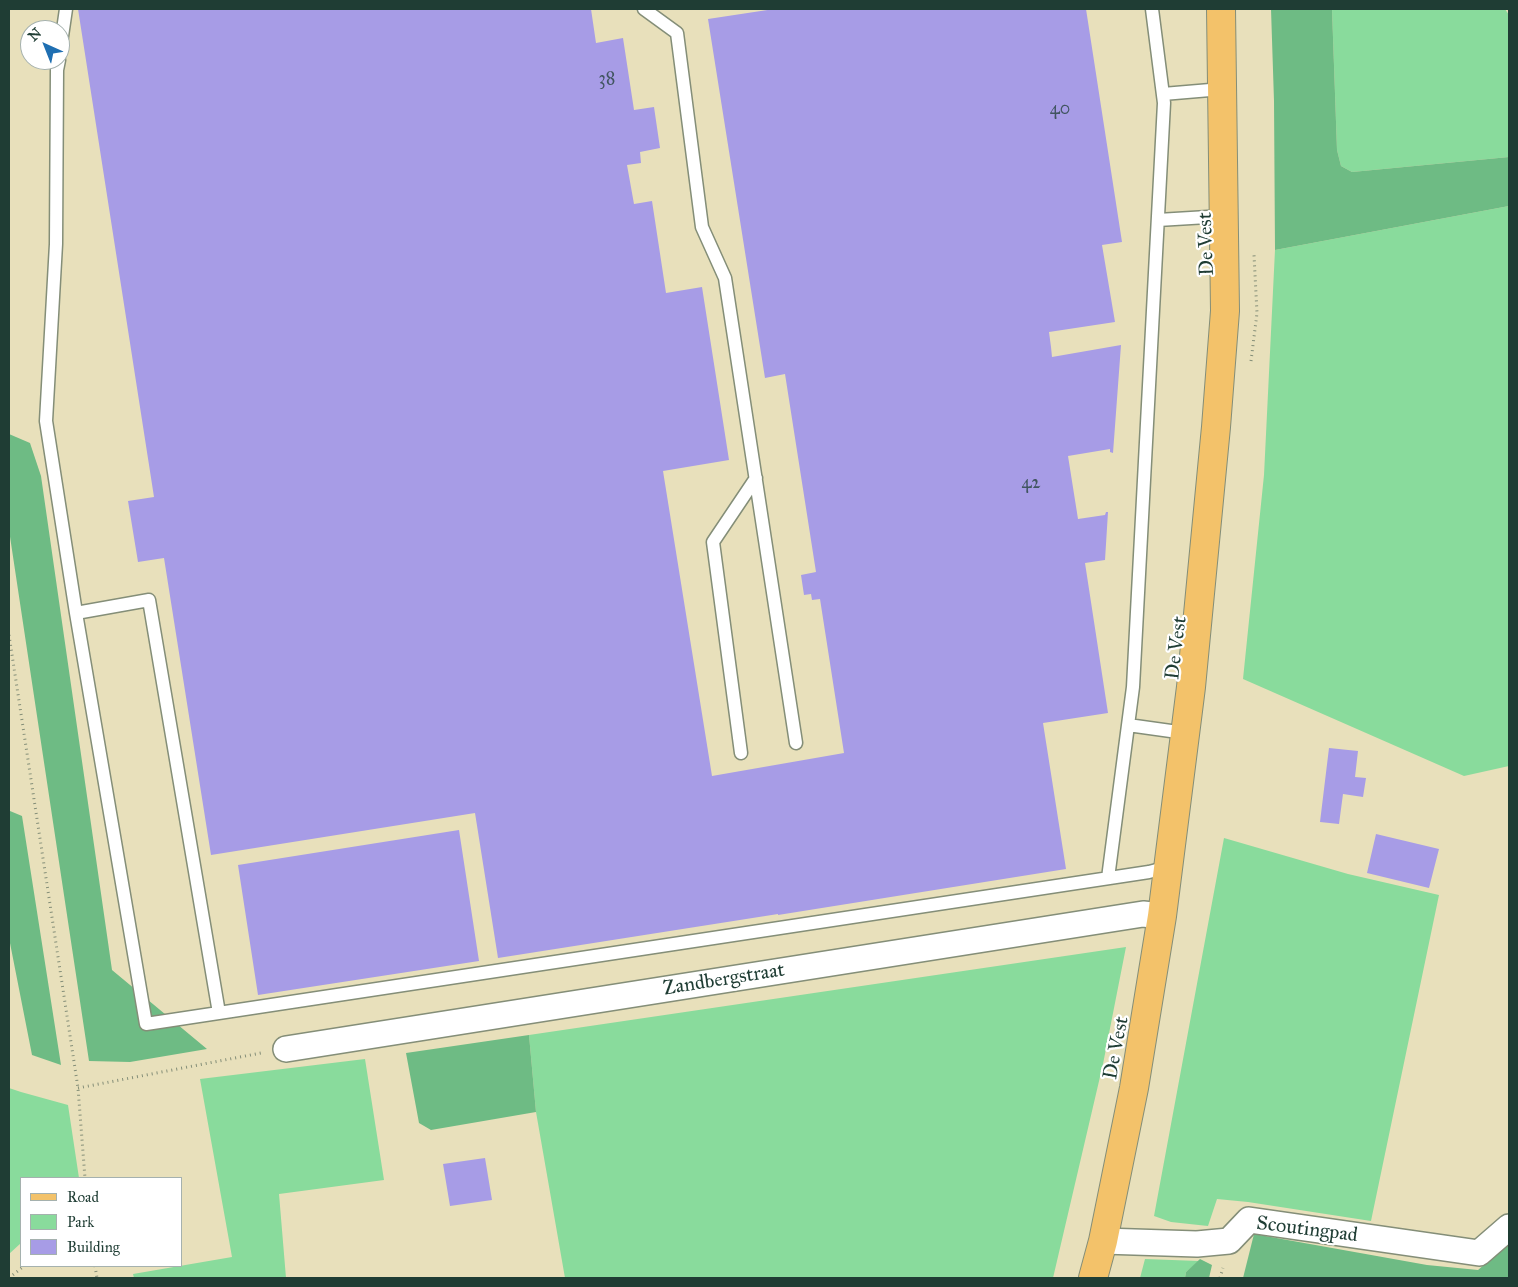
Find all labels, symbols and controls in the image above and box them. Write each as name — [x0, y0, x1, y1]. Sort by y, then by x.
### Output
north arrow — [20, 20, 70, 70]
text: N — [25, 24, 45, 45]
house number: 38 — [599, 69, 615, 91]
house number: 40 — [1050, 99, 1070, 121]
street label: De Vest — [1194, 212, 1220, 276]
house number: 42 — [1022, 473, 1040, 495]
street label: De Vest — [1161, 615, 1193, 681]
street label: Zandbergstraat — [662, 959, 786, 1001]
street label: De Vest — [1099, 1014, 1135, 1082]
legend — [20, 1177, 182, 1267]
text: Road — [67, 1188, 99, 1206]
street label: Scoutingpad — [1255, 1212, 1359, 1248]
text: Park — [67, 1213, 94, 1231]
text: Building — [67, 1238, 120, 1256]

